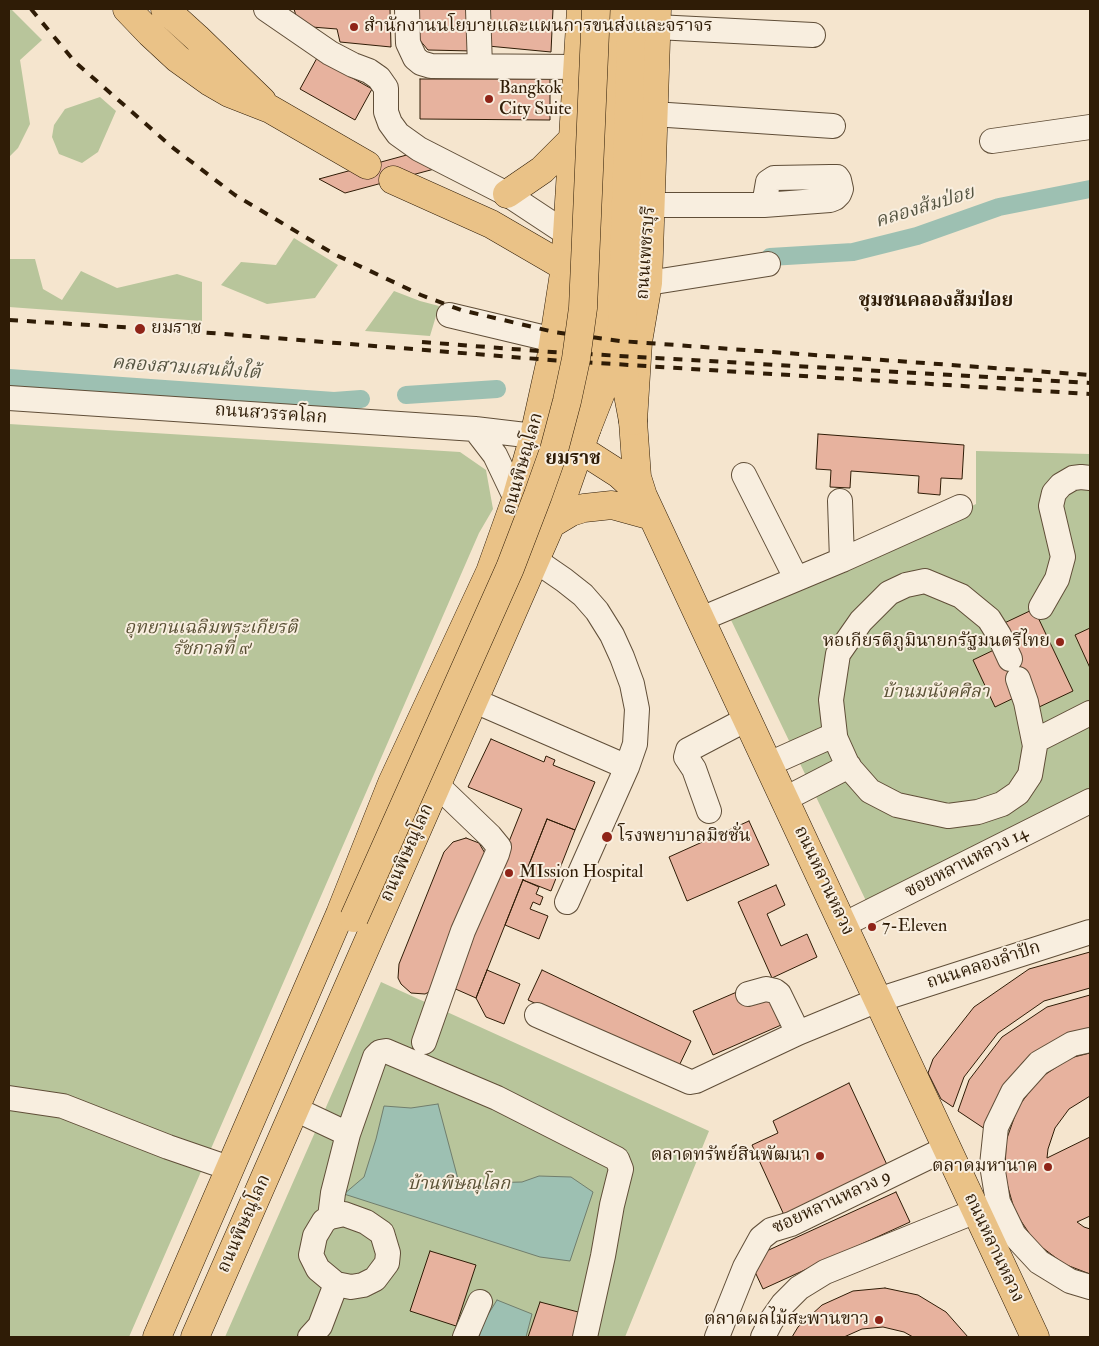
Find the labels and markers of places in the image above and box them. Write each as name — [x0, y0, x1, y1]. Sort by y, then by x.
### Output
place label: สำนักงานนโยบายและแผนการขนส่งและจราจร — [364, 16, 713, 38]
marker: สำนักงานนโยบายและแผนการขนส่งและจราจร — [348, 21, 360, 33]
place label: Bangkok City Suite — [499, 78, 572, 120]
marker: Bangkok City Suite — [483, 93, 495, 105]
place label: ยมราช — [151, 318, 202, 340]
marker: ยมราช — [133, 322, 147, 336]
place label: หอเกียรติภูมินายกรัฐมนตรีไทย — [823, 631, 1050, 653]
marker: หอเกียรติภูมินายกรัฐมนตรีไทย — [1054, 636, 1066, 648]
place label: โรงพยาบาลมิชชั่น — [618, 826, 751, 848]
marker: โรงพยาบาลมิชชั่น — [600, 830, 614, 844]
place label: MIssion Hospital — [519, 862, 643, 884]
marker: MIssion Hospital — [503, 867, 515, 879]
place label: 7-Eleven — [882, 916, 947, 938]
marker: 7-Eleven — [866, 921, 878, 933]
place label: ตลาดทรัพย์สินพัฒนา — [651, 1145, 810, 1167]
marker: ตลาดทรัพย์สินพัฒนา — [814, 1150, 826, 1162]
place label: ตลาดมหานาค — [932, 1156, 1038, 1178]
marker: ตลาดมหานาค — [1042, 1161, 1054, 1173]
place label: ตลาดผลไม้สะพานขาว — [704, 1309, 869, 1331]
marker: ตลาดผลไม้สะพานขาว — [873, 1314, 885, 1326]

